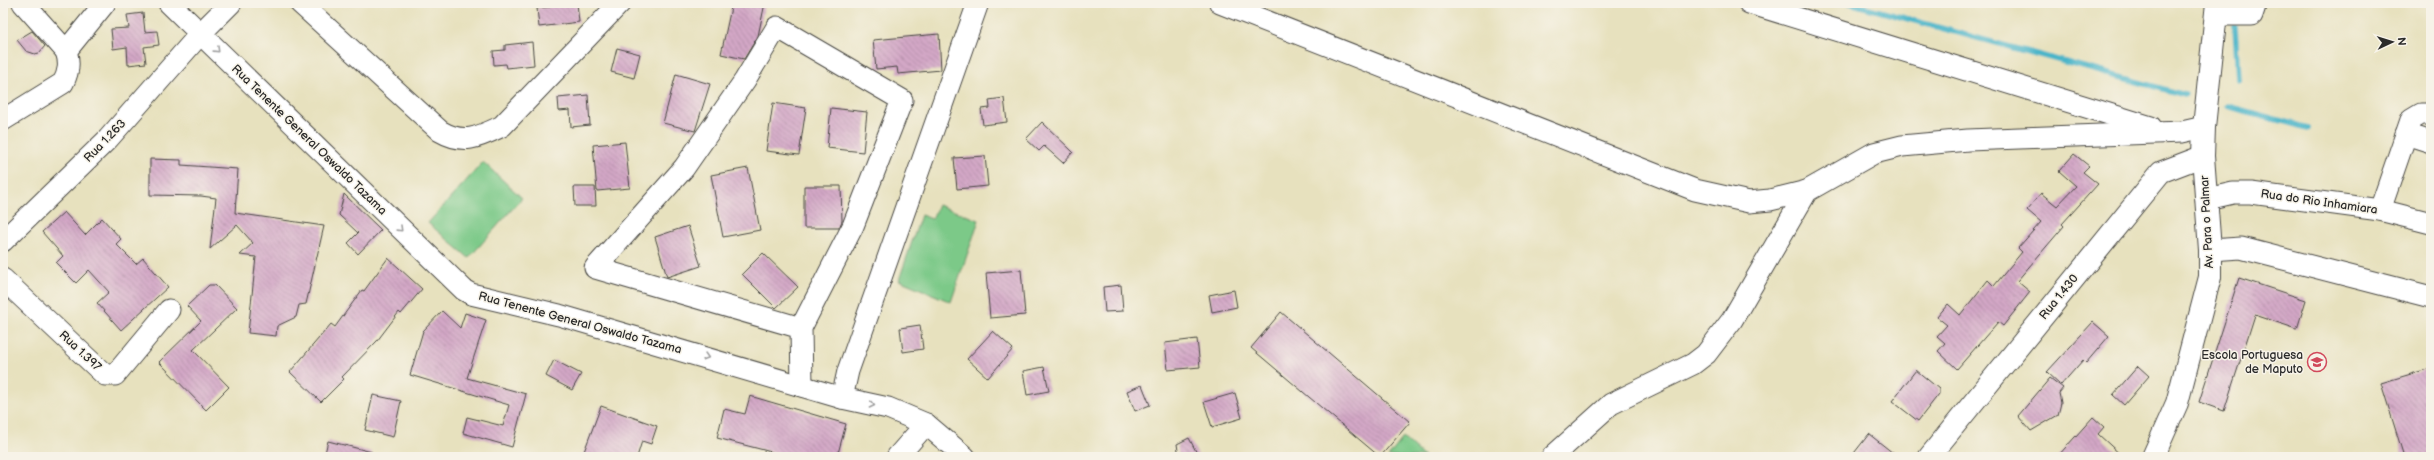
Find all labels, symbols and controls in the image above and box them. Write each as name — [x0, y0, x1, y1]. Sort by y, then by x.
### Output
north arrow — [2372, 22, 2412, 62]
text: N — [2395, 37, 2408, 46]
one-way arrow — [212, 45, 220, 53]
street label: Rua Tenente General Oswaldo Tazama — [228, 62, 390, 218]
street label: Rua 1.263 — [81, 116, 129, 166]
street label: Av. Para o Palmar — [2197, 174, 2217, 269]
street label: Rua do Rio Inhamiara — [2260, 186, 2379, 218]
one-way arrow — [395, 224, 403, 232]
street label: Rua 1.430 — [2036, 271, 2082, 323]
street label: Rua Tenente General Oswaldo Tazama — [477, 289, 684, 357]
street label: Rua 1.397 — [56, 328, 104, 374]
place label: Escola Portuguesa de Maputo — [2201, 348, 2303, 377]
school or university icon: Escola Portuguesa de Maputo — [2306, 351, 2328, 373]
one-way arrow — [703, 352, 710, 361]
one-way arrow — [868, 400, 875, 408]

